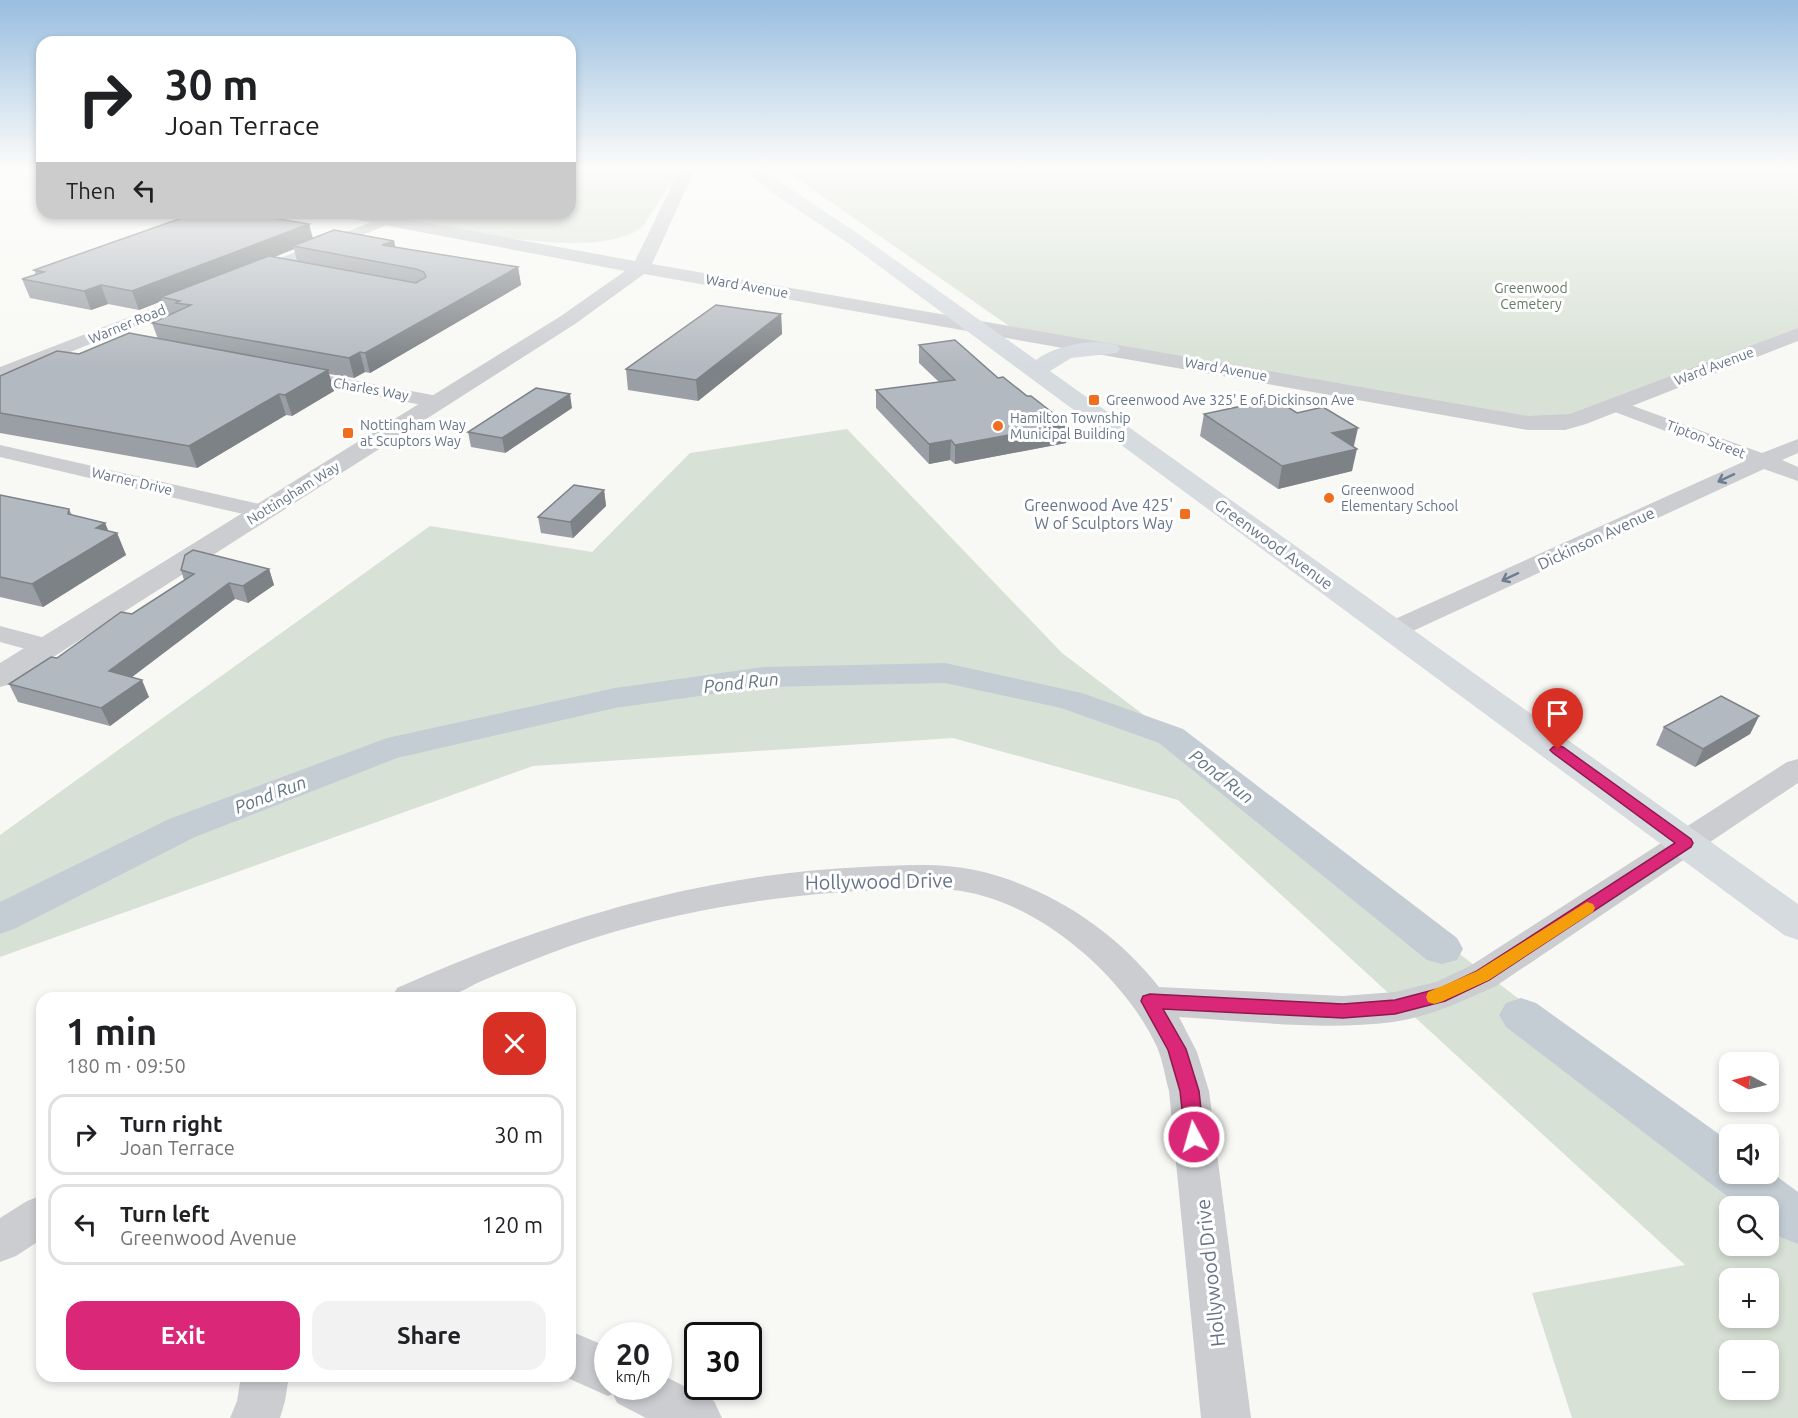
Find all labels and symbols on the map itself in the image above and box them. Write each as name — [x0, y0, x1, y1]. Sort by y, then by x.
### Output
street label: Ward Avenue — [704, 271, 790, 301]
park label: Greenwood Cemetery — [1494, 280, 1568, 312]
street label: Warner Road — [86, 301, 168, 347]
street label: Ward Avenue — [1672, 344, 1756, 388]
street label: Ward Avenue — [1183, 354, 1269, 384]
street label: Charles Way — [332, 374, 410, 404]
place label: Greenwood Ave 325' E of Dickinson Ave — [1106, 392, 1355, 408]
marker: Greenwood Ave 325' E of Dickinson Ave — [1087, 393, 1101, 407]
place label: Hamilton Township Municipal Building — [1010, 410, 1131, 442]
place label: Nottingham Way at Scuptors Way — [360, 417, 466, 449]
street label: Tipton Street — [1664, 417, 1748, 462]
marker: Hamilton Township Municipal Building — [991, 419, 1005, 433]
marker: Nottingham Way at Scuptors Way — [341, 426, 355, 440]
street label: Nottingham Way — [244, 458, 342, 528]
street label: Warner Drive — [90, 464, 174, 498]
one-way arrow — [1717, 473, 1735, 485]
place label: Greenwood Elementary School — [1341, 482, 1459, 514]
marker: Greenwood Elementary School — [1322, 491, 1336, 505]
street label: Greenwood Avenue — [1211, 495, 1337, 593]
place label: Greenwood Ave 425' W of Sculptors Way — [1024, 496, 1173, 532]
street label: Dickinson Avenue — [1535, 503, 1657, 573]
marker: Greenwood Ave 425' W of Sculptors Way — [1178, 507, 1192, 521]
one-way arrow — [1502, 572, 1520, 583]
water label: Pond Run — [703, 668, 779, 696]
pin — [1532, 688, 1583, 750]
water label: Pond Run — [1186, 745, 1258, 807]
water label: Pond Run — [231, 771, 309, 817]
street label: Hollywood Drive — [805, 868, 953, 894]
north arrow — [1719, 1052, 1779, 1112]
position arrow — [1162, 1105, 1226, 1169]
street label: Hollywood Drive — [1191, 1198, 1229, 1348]
speed limit sign: 30 — [684, 1322, 762, 1400]

